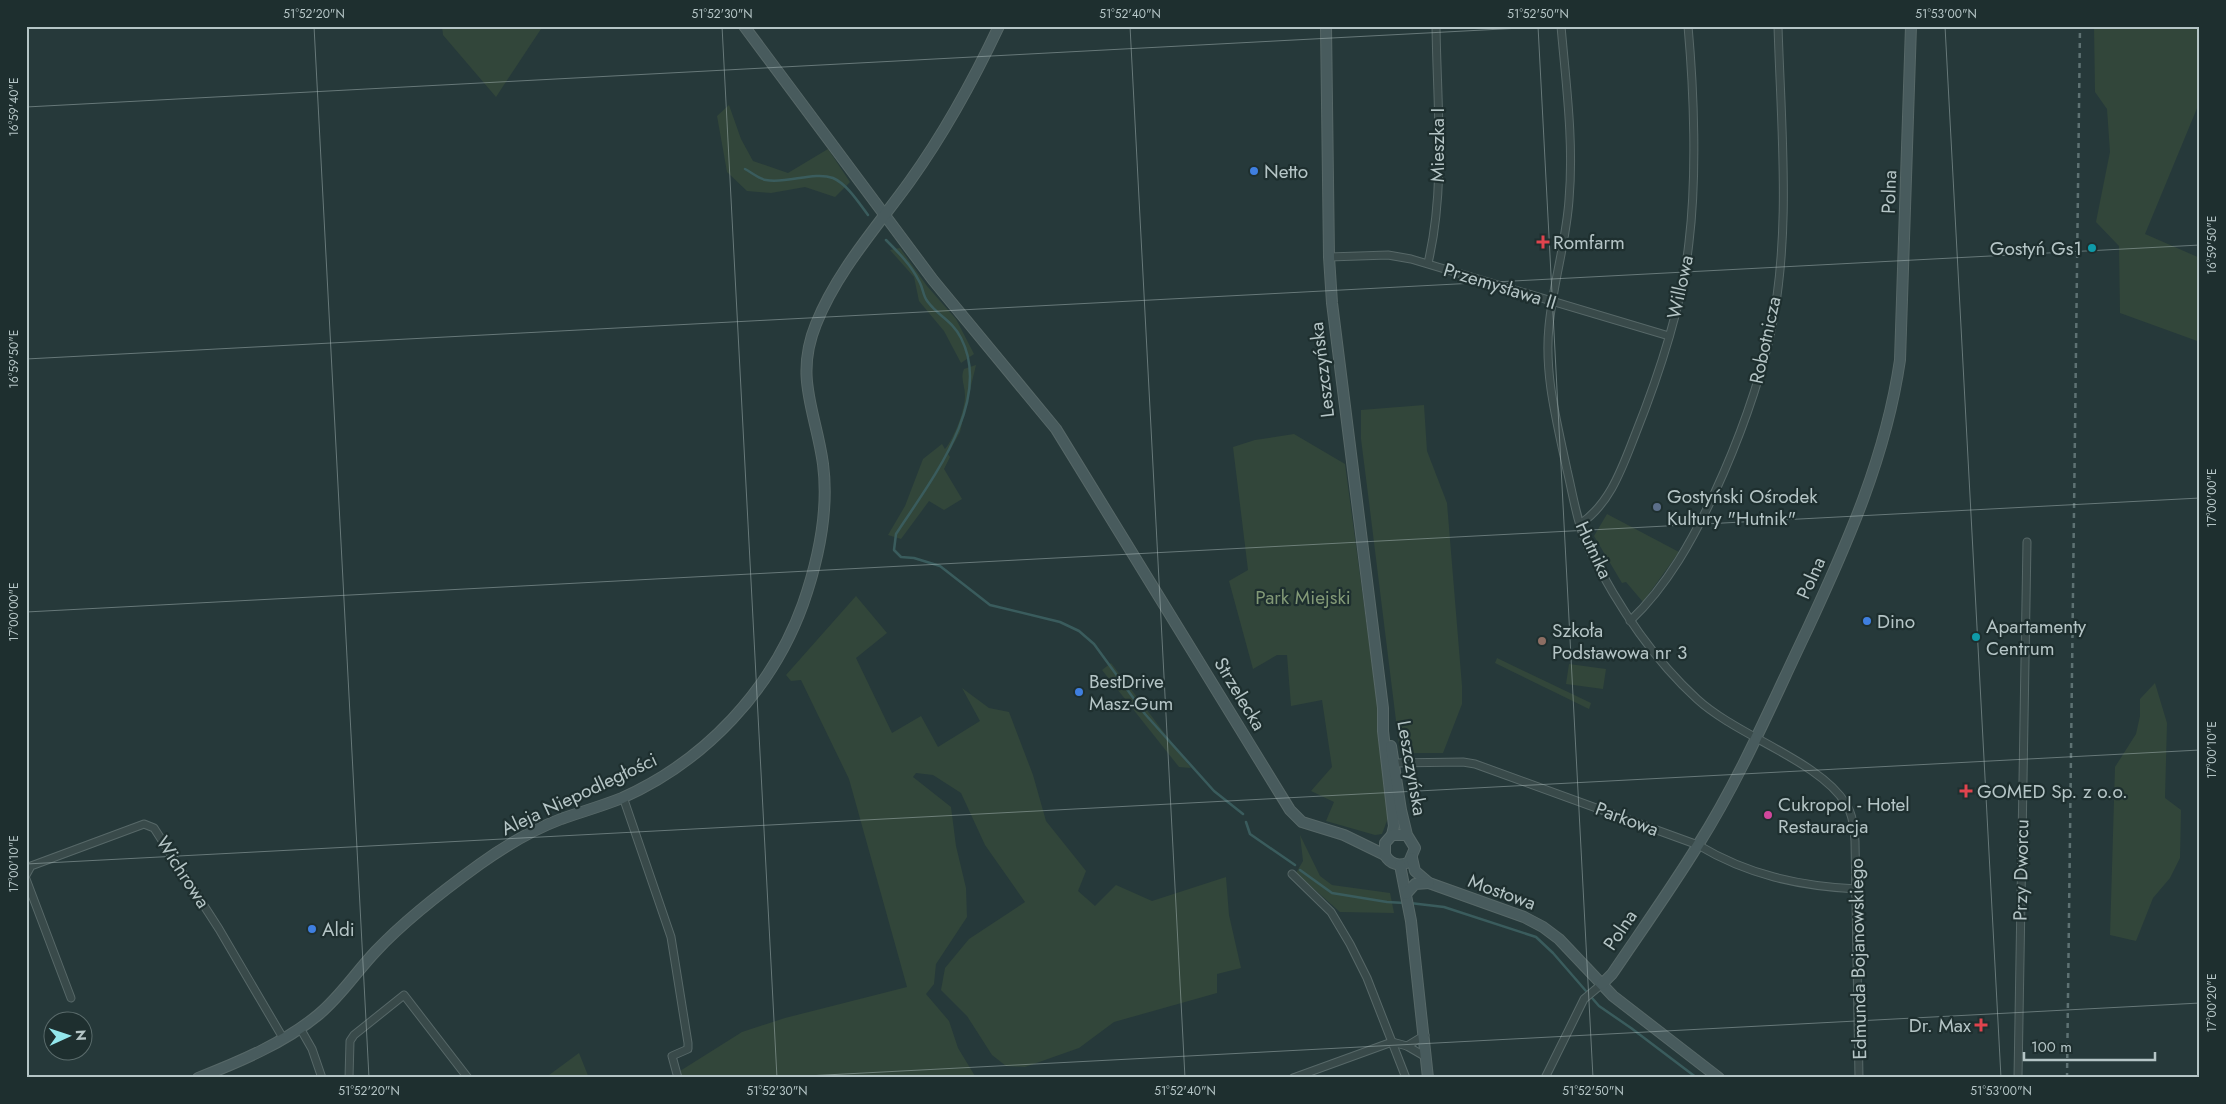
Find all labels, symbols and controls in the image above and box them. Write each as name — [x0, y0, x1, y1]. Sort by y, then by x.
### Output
text: 51°52'20"N — [283, 5, 345, 23]
text: 51°52'30"N — [691, 5, 753, 23]
text: 51°52'40"N — [1099, 5, 1161, 23]
text: 51°52'50"N — [1507, 5, 1569, 23]
text: 51°53'00"N — [1915, 5, 1977, 23]
text: 16°59'40"E — [5, 77, 23, 137]
street label: Mieszka I — [1424, 108, 1451, 182]
place label: Netto — [1264, 158, 1308, 185]
marker: Netto — [1248, 165, 1260, 177]
street label: Polna — [1875, 170, 1903, 214]
text: 16°59'50"E — [2203, 216, 2221, 274]
place label: Romfarm — [1553, 229, 1625, 256]
place label: Gostyń Gs1 — [1990, 235, 2082, 262]
marker: Romfarm — [1537, 236, 1549, 248]
marker: Gostyń Gs1 — [2086, 242, 2098, 254]
street label: Willowa — [1660, 253, 1700, 321]
street label: Przemysława II — [1440, 256, 1560, 316]
street label: Robotnicza — [1743, 294, 1787, 386]
street label: Leszczyńska — [1303, 321, 1341, 419]
text: 16°59'50"E — [5, 330, 23, 388]
text: 17°00'00"E — [2203, 468, 2221, 528]
place label: Gostyński Ośrodek Kultury "Hutnik" — [1667, 483, 1818, 532]
marker: Gostyński Ośrodek Kultury "Hutnik" — [1651, 501, 1663, 513]
street label: Hutnika — [1569, 517, 1619, 583]
street label: Polna — [1790, 553, 1832, 603]
text: 17°00'00"E — [5, 582, 23, 642]
park label: Park Miejski — [1255, 584, 1351, 611]
place label: Dino — [1877, 608, 1915, 635]
place label: Apartamenty Centrum — [1986, 613, 2087, 662]
marker: Dino — [1861, 615, 1873, 627]
place label: Szkoła Podstawowa nr 3 — [1552, 617, 1687, 666]
marker: Apartamenty Centrum — [1970, 631, 1982, 643]
marker: Szkoła Podstawowa nr 3 — [1536, 635, 1548, 647]
street label: Strzelecka — [1208, 652, 1272, 736]
place label: BestDrive Masz-Gum — [1089, 668, 1173, 717]
marker: BestDrive Masz-Gum — [1073, 686, 1085, 698]
street label: Leszczyńska — [1390, 718, 1434, 818]
text: 17°00'10"E — [2203, 721, 2221, 779]
street label: Aleja Niepodległości — [497, 746, 661, 842]
place label: GOMED Sp. z o.o. — [1977, 778, 2128, 805]
marker: GOMED Sp. z o.o. — [1959, 784, 1973, 798]
place label: Cukropol - Hotel Restauracja — [1778, 791, 1910, 840]
street label: Parkowa — [1591, 795, 1663, 843]
marker: Cukropol - Hotel Restauracja — [1762, 809, 1774, 821]
street label: Przy Dworcu — [2007, 819, 2035, 921]
street label: Wichrowa — [150, 831, 216, 913]
text: 17°00'10"E — [5, 835, 23, 893]
street label: Edmunda Bojanowskiego — [1843, 858, 1873, 1060]
street label: Mostowa — [1464, 867, 1540, 917]
street label: Polna — [1597, 904, 1643, 956]
place label: Aldi — [322, 916, 355, 943]
marker: Aldi — [306, 923, 318, 935]
text: 17°00'20"E — [2203, 973, 2221, 1033]
north arrow — [42, 1012, 92, 1062]
place label: Dr. Max — [1909, 1012, 1971, 1039]
marker: Dr. Max — [1975, 1019, 1987, 1031]
text: N — [71, 1029, 91, 1041]
scale bar — [2024, 1029, 2155, 1061]
text: 100 m — [2031, 1036, 2072, 1058]
text: 51°52'20"N — [338, 1082, 400, 1100]
text: 51°52'30"N — [746, 1082, 808, 1100]
text: 51°52'40"N — [1154, 1082, 1216, 1100]
text: 51°52'50"N — [1562, 1082, 1624, 1100]
text: 51°53'00"N — [1970, 1082, 2032, 1100]

